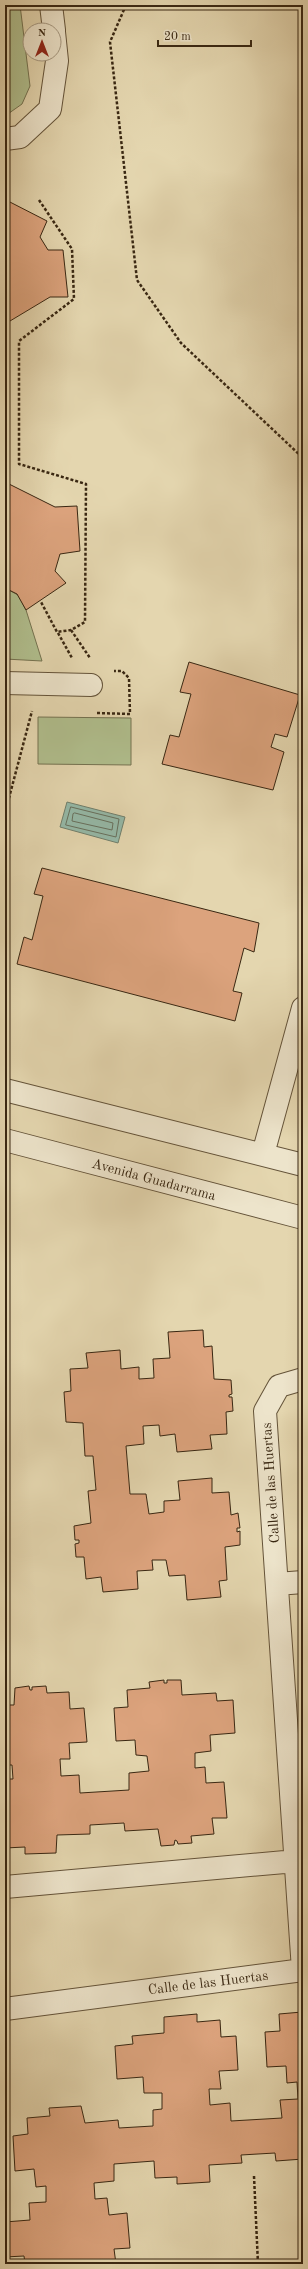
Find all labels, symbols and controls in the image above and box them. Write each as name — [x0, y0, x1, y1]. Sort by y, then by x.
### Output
north arrow — [22, 22, 62, 62]
scale bar — [158, 22, 251, 48]
text: N — [38, 28, 47, 39]
text: 20 m — [164, 31, 191, 43]
street label: Avenida Guadarrama — [90, 1157, 217, 1203]
street label: Calle de las Huertas — [260, 1422, 282, 1544]
street label: Calle de las Huertas — [147, 1969, 269, 1997]

